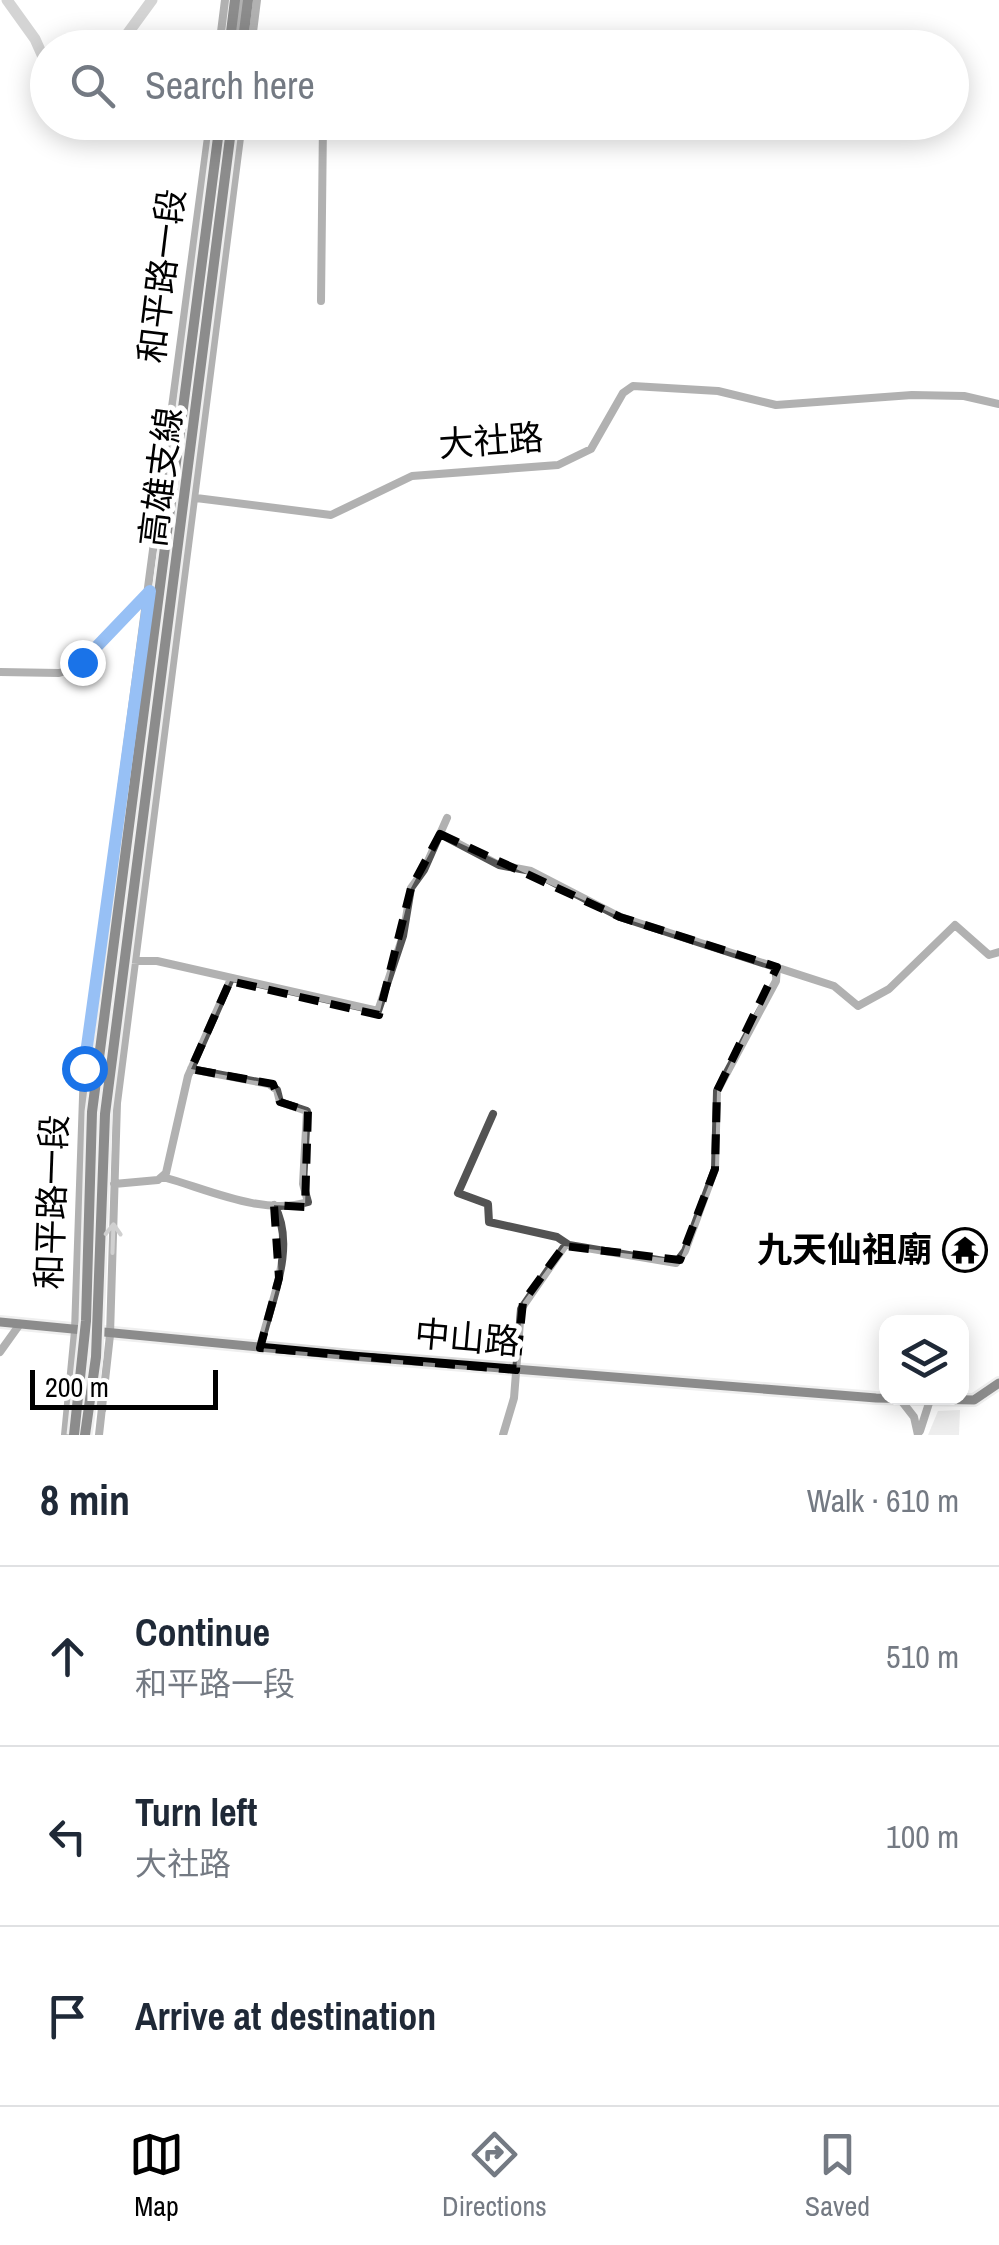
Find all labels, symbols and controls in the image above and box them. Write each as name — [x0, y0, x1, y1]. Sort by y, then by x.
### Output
search box — [30, 30, 969, 140]
icon: search — [65, 58, 120, 113]
text: Search here — [145, 60, 315, 111]
street label: 和平路一段 — [128, 186, 195, 366]
street label: 高雄支線 — [129, 405, 192, 549]
street label: 大社路 — [437, 413, 545, 468]
route end — [60, 640, 106, 686]
route start — [62, 1046, 108, 1092]
street label: 和平路一段 — [25, 1114, 78, 1290]
one-way arrow — [104, 1222, 123, 1254]
place label: 九天仙祖廟 — [757, 1226, 932, 1273]
temple icon: 九天仙祖廟 — [942, 1227, 988, 1273]
street label: 中山路 — [413, 1310, 521, 1365]
map controls — [879, 1315, 969, 1405]
button: layers — [879, 1315, 969, 1405]
scale bar — [30, 1365, 218, 1410]
text: 200 m — [45, 1368, 109, 1406]
text: 8 min — [40, 1472, 130, 1528]
text: Walk · 610 m — [807, 1479, 959, 1522]
text: Continue — [135, 1607, 270, 1658]
icon: ahead — [40, 1629, 95, 1684]
text: 510 m — [886, 1635, 959, 1678]
text: 和平路一段 — [135, 1662, 295, 1705]
text: Turn left — [135, 1787, 257, 1838]
icon: left — [40, 1809, 95, 1864]
text: 100 m — [886, 1815, 959, 1858]
text: 大社路 — [135, 1842, 231, 1885]
icon: arrive — [40, 1989, 95, 2044]
text: Arrive at destination — [135, 1991, 436, 2042]
tab: Map — [129, 2127, 184, 2225]
tab: Directions — [442, 2127, 547, 2225]
tab: Saved — [805, 2127, 870, 2225]

